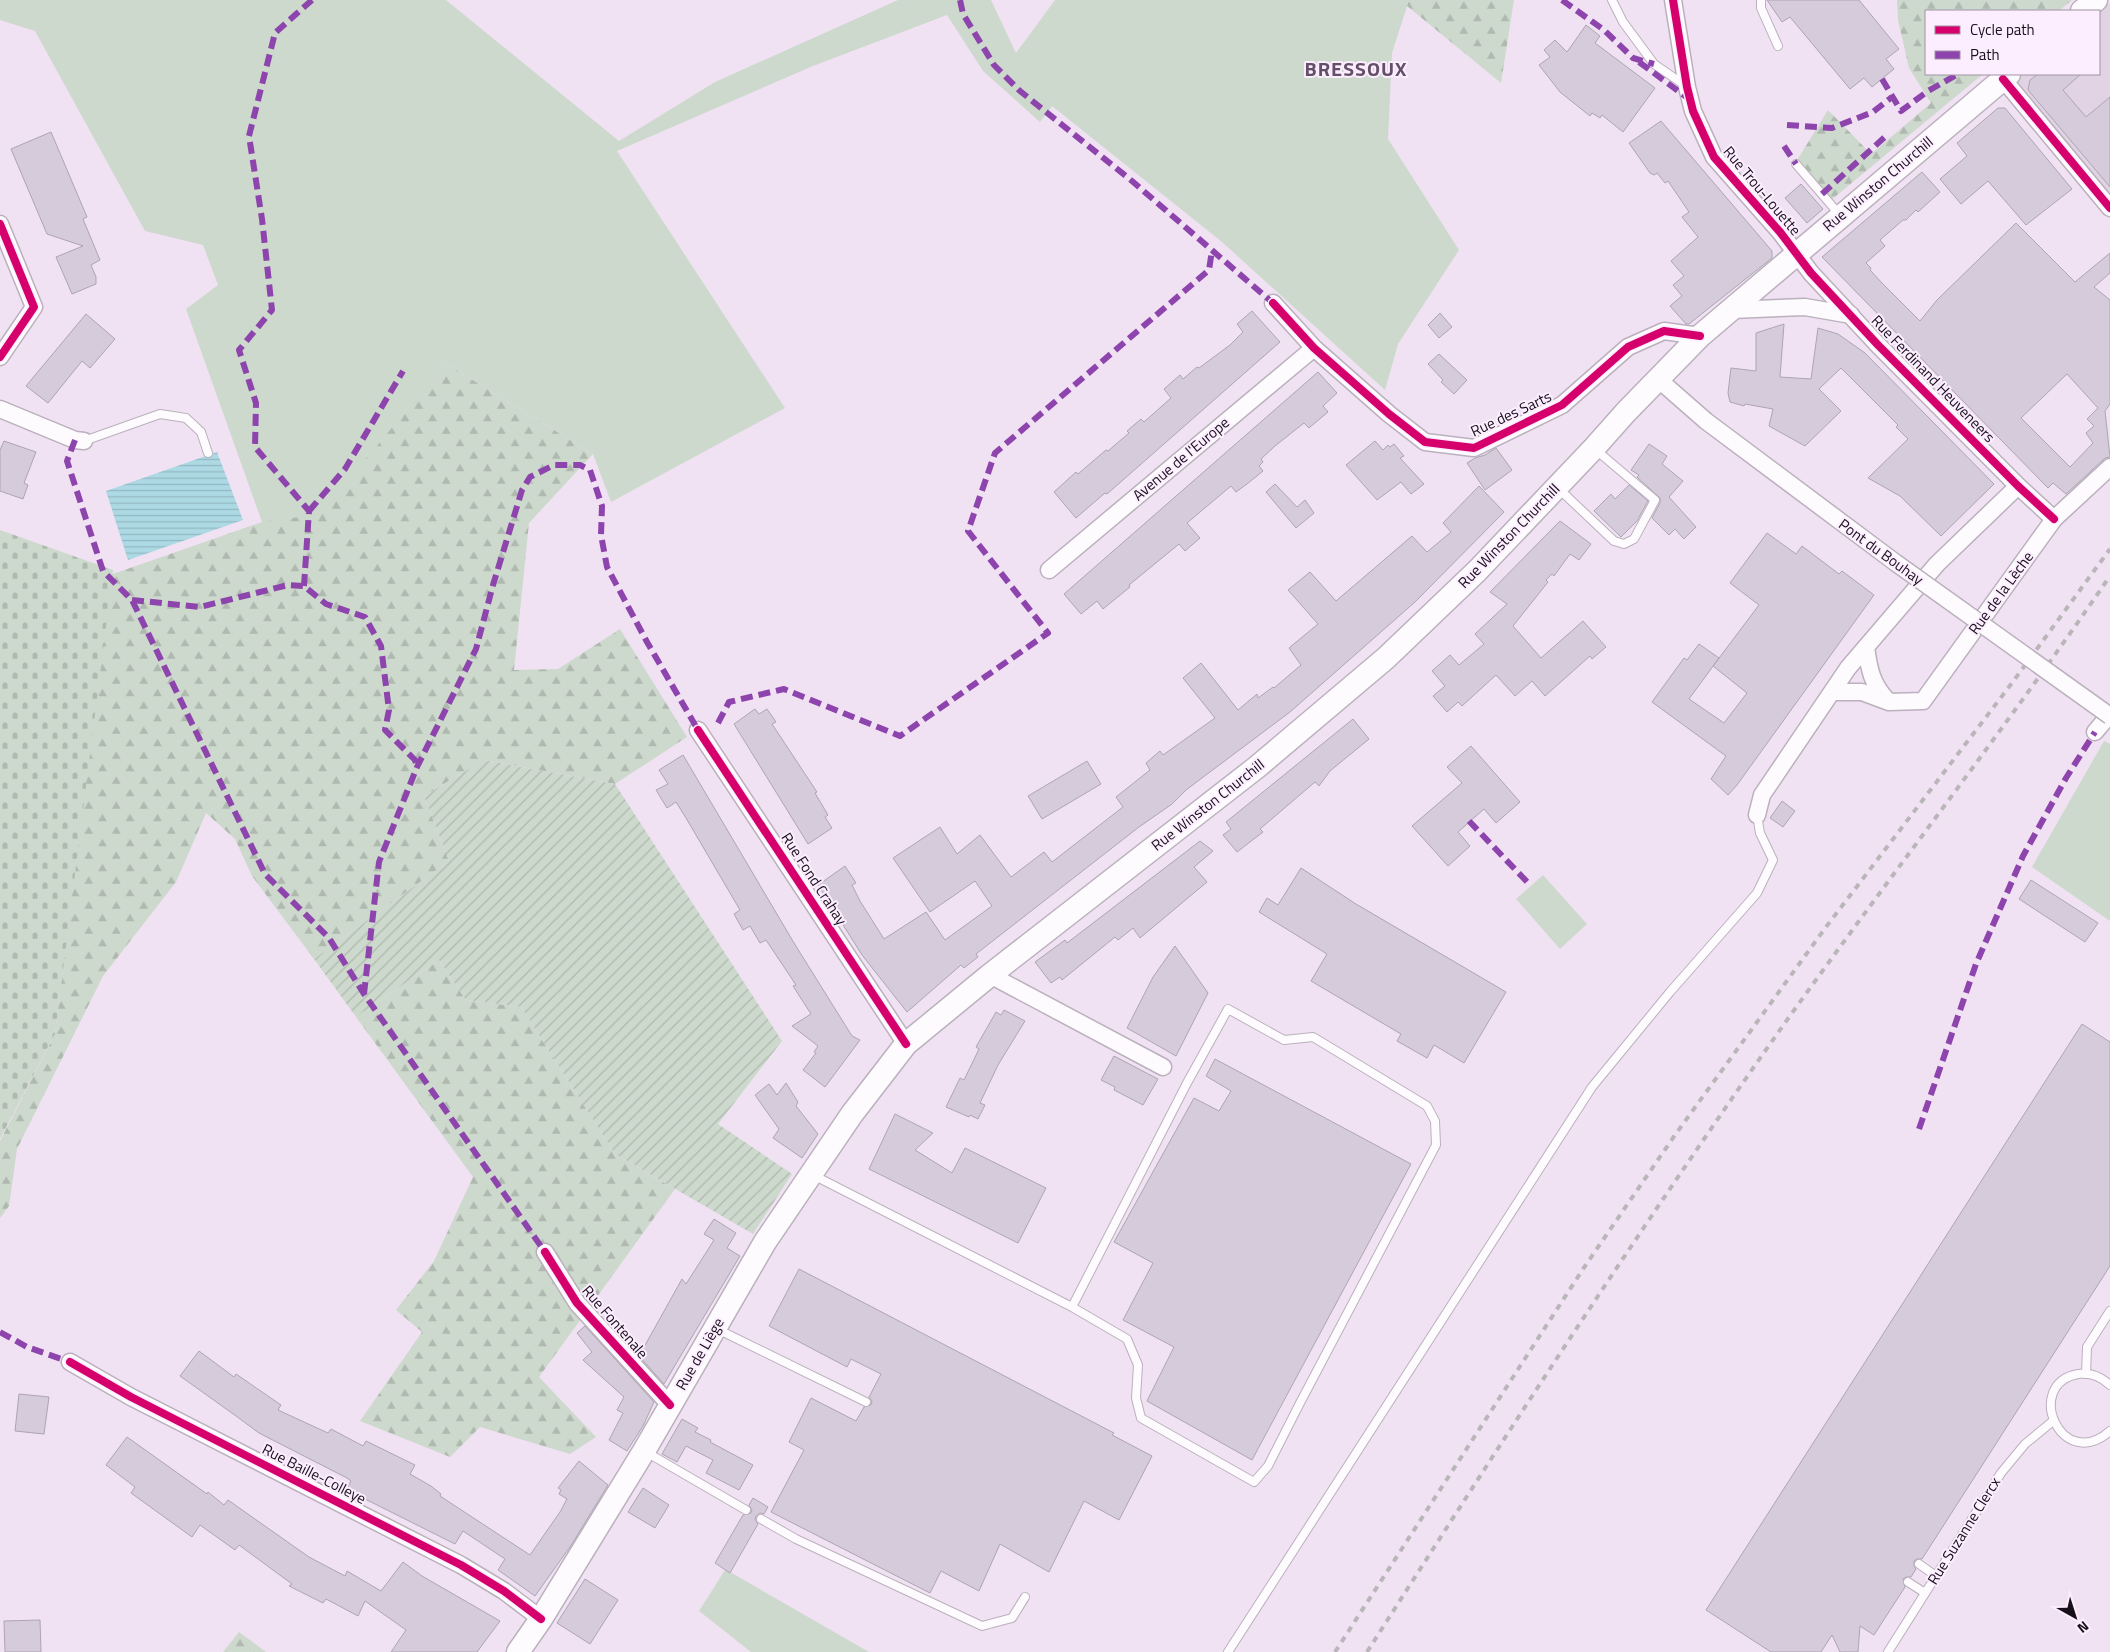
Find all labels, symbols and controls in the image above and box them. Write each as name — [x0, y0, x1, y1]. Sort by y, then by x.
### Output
legend — [1925, 10, 2100, 75]
text: Cycle path — [1970, 18, 2035, 41]
text: Path — [1970, 43, 2000, 66]
district label: BRESSOUX — [1305, 53, 1407, 84]
street label: Rue Winston Churchill — [1817, 130, 1938, 237]
street label: Rue Trou-Louette — [1718, 141, 1807, 240]
street label: Rue Ferdinand Heuveneers — [1866, 310, 2001, 448]
street label: Rue des Sarts — [1467, 385, 1555, 442]
street label: Avenue de l'Europe — [1127, 411, 1234, 506]
street label: Rue Winston Churchill — [1452, 478, 1565, 593]
street label: Pont du Bouhay — [1834, 513, 1929, 590]
street label: Rue de la Lèche — [1962, 546, 2039, 639]
street label: Rue Winston Churchill — [1146, 753, 1269, 856]
street label: Rue Fond Crahay — [776, 828, 853, 930]
street label: Rue Fontenale — [577, 1280, 654, 1364]
street label: Rue de Liège — [670, 1313, 730, 1394]
street label: Rue Baille-Colleye — [258, 1437, 370, 1510]
street label: Rue Suzanne Clercx — [1921, 1472, 2006, 1589]
north arrow — [2050, 1592, 2100, 1642]
text: N — [2073, 1616, 2094, 1639]

